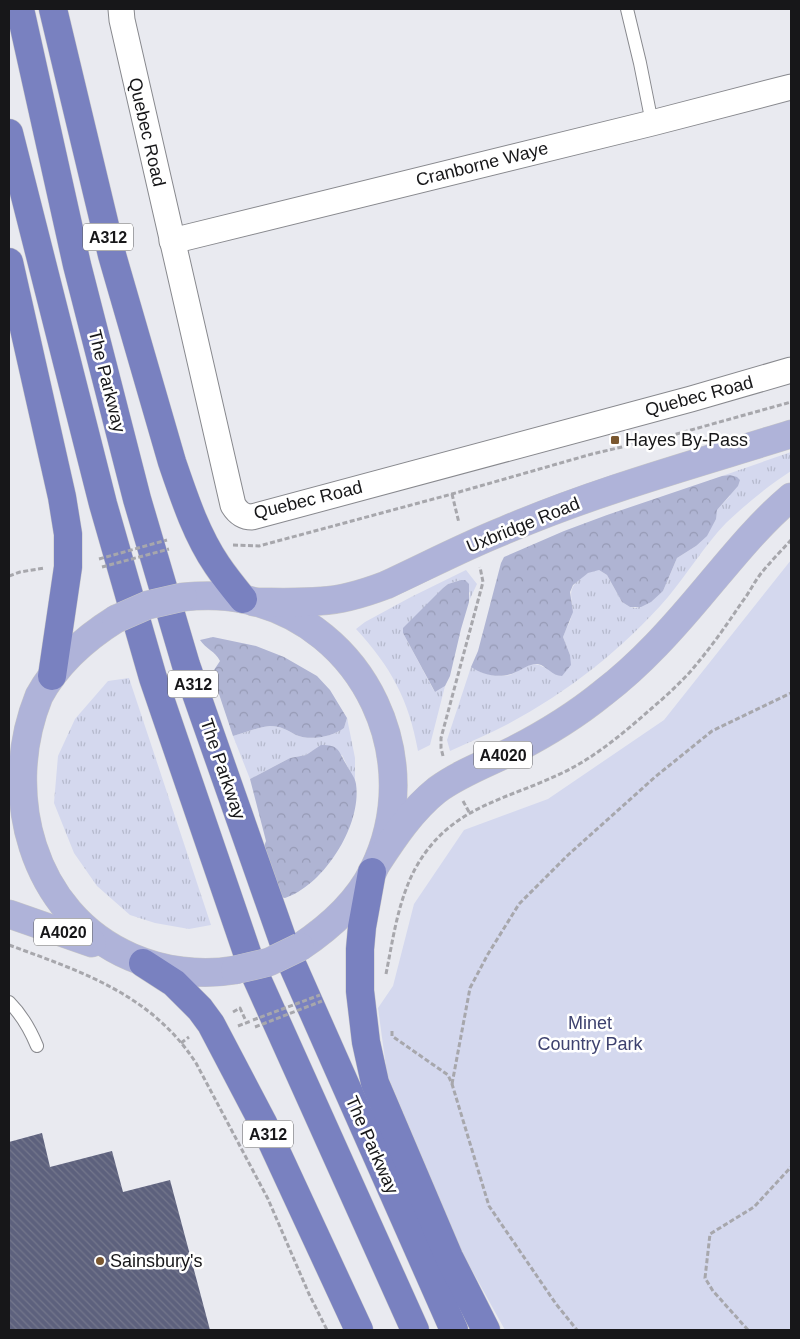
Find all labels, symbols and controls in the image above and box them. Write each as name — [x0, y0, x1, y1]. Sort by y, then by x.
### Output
street label: Quebec Road — [125, 76, 169, 188]
street label: Cranborne Waye — [414, 138, 550, 190]
road number: A312 — [83, 223, 133, 250]
street label: The Parkway — [85, 328, 129, 434]
street label: Quebec Road — [643, 372, 755, 420]
place label: Hayes By-Pass — [625, 430, 748, 450]
marker: Hayes By-Pass — [609, 434, 621, 446]
street label: Quebec Road — [252, 477, 364, 523]
street label: Uxbridge Road — [464, 493, 582, 557]
road number: A312 — [168, 671, 218, 698]
street label: The Parkway — [196, 716, 250, 822]
road number: A4020 — [474, 742, 532, 768]
road number: A4020 — [34, 919, 92, 946]
park label: Minet Country Park — [537, 1013, 644, 1054]
street label: The Parkway — [342, 1093, 402, 1197]
road number: A312 — [243, 1120, 293, 1148]
place label: Sainsbury's — [110, 1251, 202, 1271]
marker: Sainsbury's — [94, 1255, 106, 1267]

